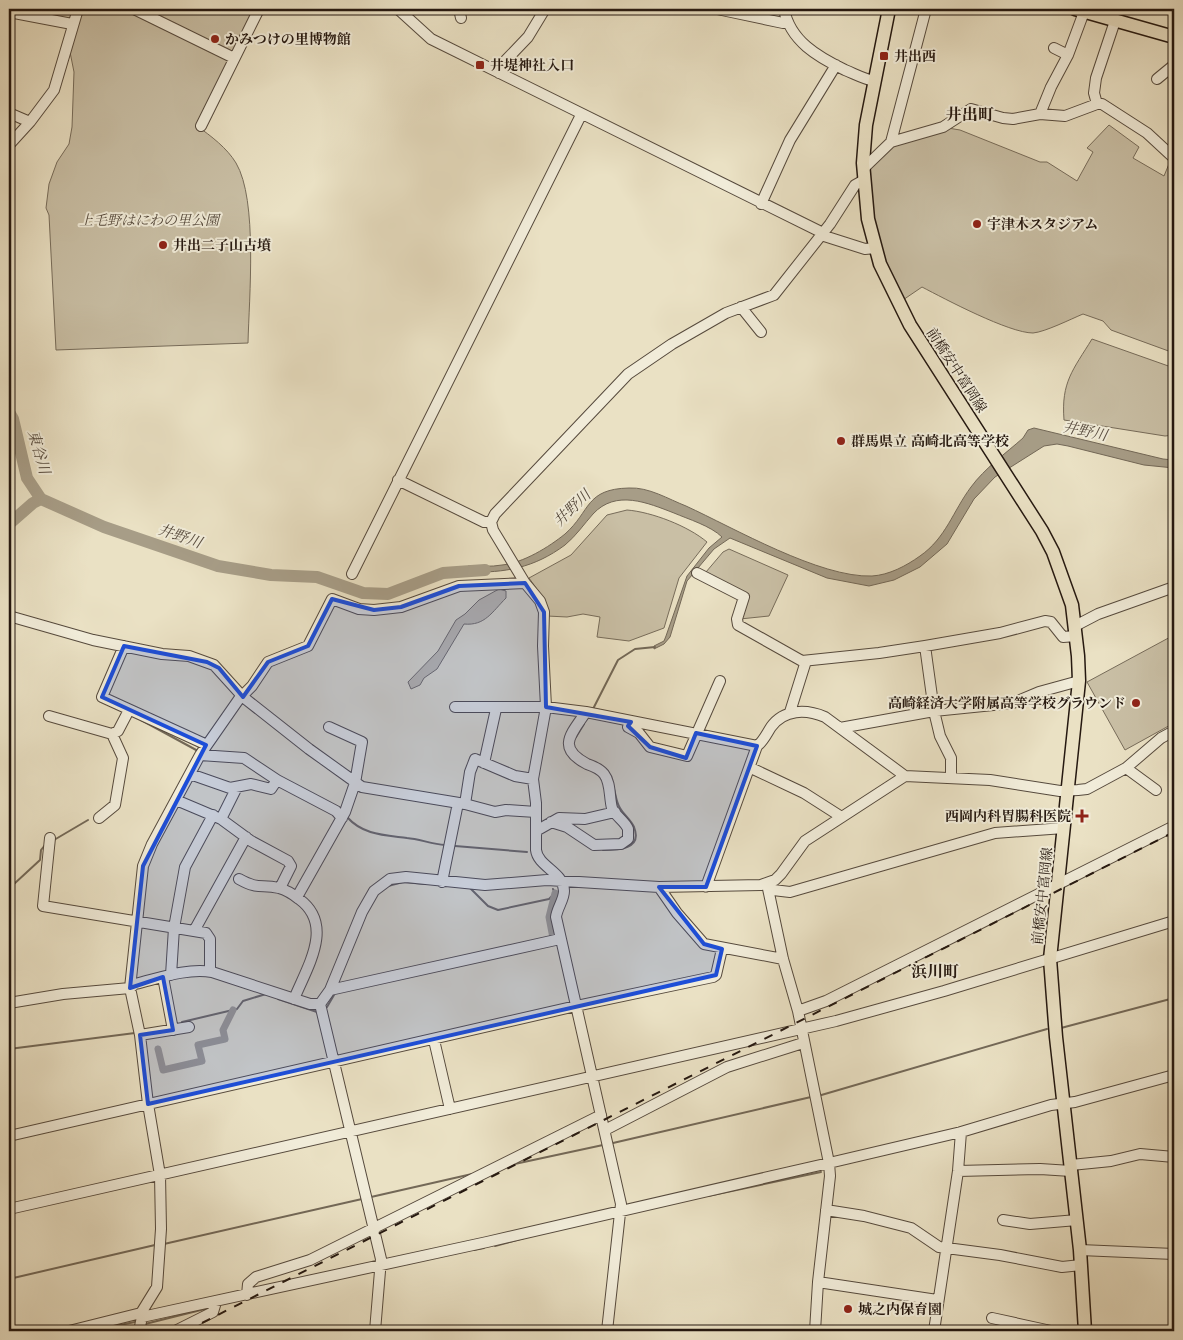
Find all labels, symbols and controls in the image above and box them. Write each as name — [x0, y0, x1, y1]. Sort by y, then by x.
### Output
place label: かみつけの里博物館 — [225, 31, 351, 47]
marker: かみつけの里博物館 — [209, 33, 221, 45]
place label: 井出西 — [894, 49, 936, 64]
marker: 井出西 — [878, 50, 890, 62]
place label: 井堤神社入口 — [490, 58, 574, 73]
marker: 井堤神社入口 — [474, 59, 486, 71]
district label: 井出町 — [946, 106, 994, 124]
park label: 上毛野はにわの里公園 — [79, 213, 221, 228]
place label: 宇津木スタジアム — [987, 217, 1098, 232]
marker: 宇津木スタジアム — [971, 218, 983, 230]
place label: 井出二子山古墳 — [173, 238, 271, 253]
marker: 井出二子山古墳 — [157, 239, 169, 251]
street label: 前橋安中富岡線 — [924, 325, 990, 415]
water label: 井野川 — [1061, 418, 1111, 445]
water label: 東谷川 — [24, 428, 53, 478]
place label: 群馬県立 高崎北高等学校 — [851, 433, 1009, 449]
marker: 群馬県立 高崎北高等学校 — [835, 435, 847, 447]
water label: 井野川 — [550, 485, 596, 530]
water label: 井野川 — [156, 521, 206, 552]
place label: 高崎経済大学附属高等学校グラウンド — [888, 695, 1126, 711]
marker: 高崎経済大学附属高等学校グラウンド — [1130, 697, 1142, 709]
place label: 西岡内科胃腸科医院 — [945, 809, 1071, 824]
marker: 西岡内科胃腸科医院 — [1075, 809, 1089, 823]
street label: 前橋安中富岡線 — [1030, 847, 1055, 946]
district label: 浜川町 — [911, 963, 959, 981]
place label: 城之内保育園 — [858, 1302, 942, 1317]
marker: 城之内保育園 — [842, 1303, 854, 1315]

